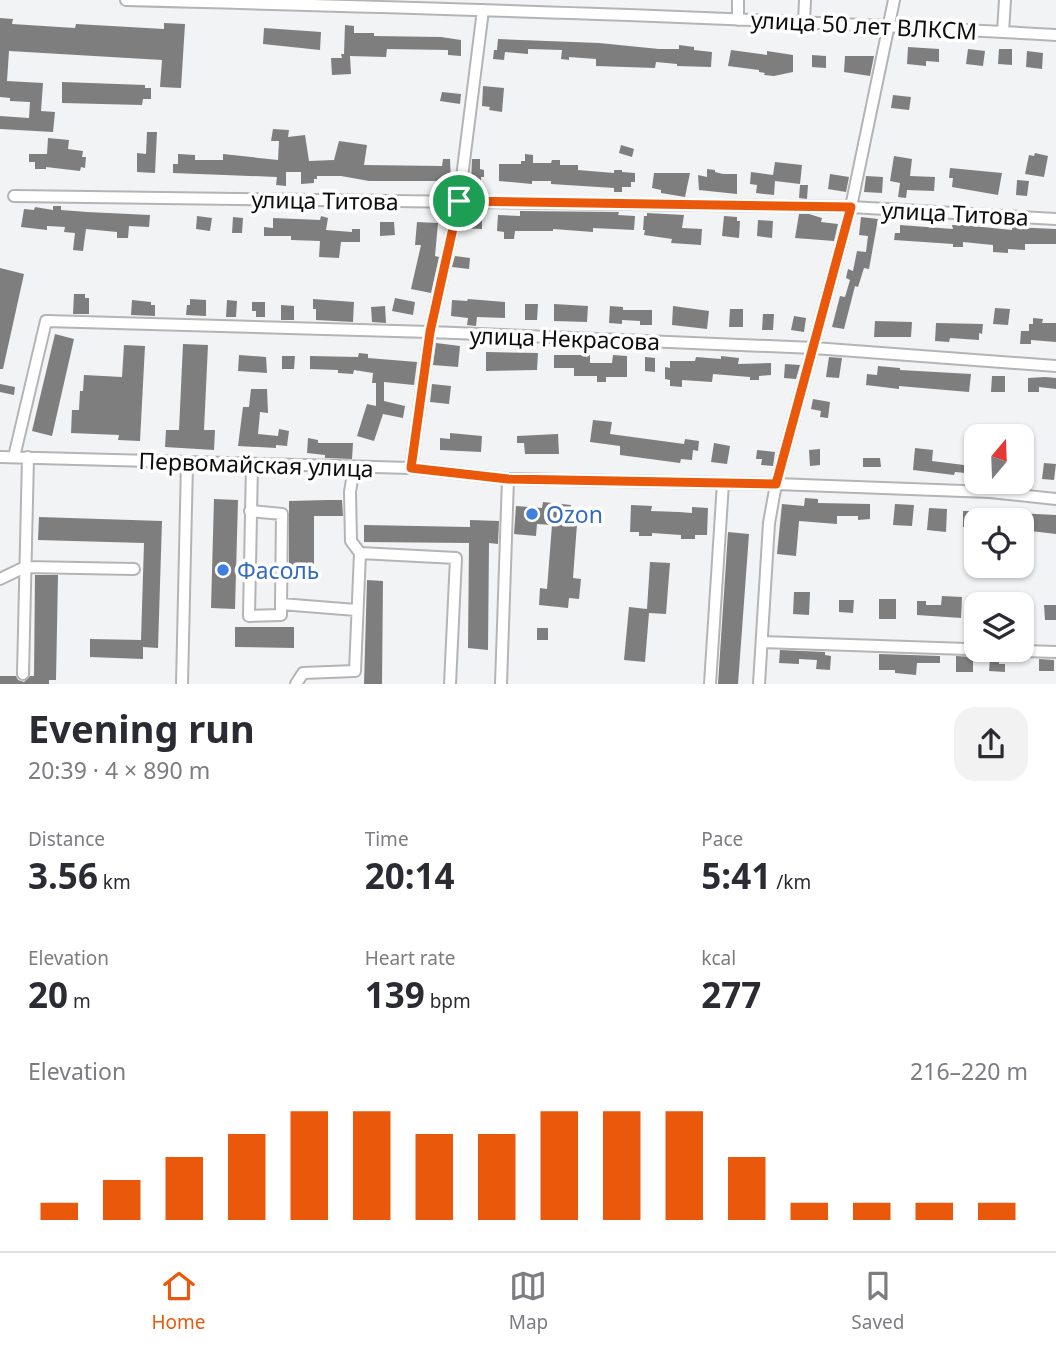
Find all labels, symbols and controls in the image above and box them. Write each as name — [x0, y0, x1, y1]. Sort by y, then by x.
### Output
street label: улица 50 лет ВЛКСМ — [750, 3, 978, 47]
pin — [429, 171, 489, 231]
icon: arrive — [440, 182, 478, 220]
street label: улица Титова — [251, 183, 399, 217]
street label: улица Титова — [881, 193, 1029, 233]
street label: улица Некрасова — [469, 319, 661, 357]
north arrow — [964, 424, 1034, 494]
map controls — [964, 424, 1034, 662]
street label: Первомайская улица — [138, 444, 374, 484]
place label: Ozon — [546, 498, 603, 530]
marker: Ozon — [524, 506, 540, 522]
button: locate — [964, 508, 1034, 578]
place label: Фасоль — [237, 554, 319, 586]
marker: Фасоль — [215, 562, 231, 578]
button: layers — [964, 592, 1034, 662]
text: Evening run — [28, 702, 255, 754]
button: share — [954, 707, 1028, 781]
text: 20:39 · 4 × 890 m — [28, 754, 210, 786]
text: Distance — [28, 826, 105, 852]
text: Time — [365, 826, 409, 852]
text: Pace — [701, 826, 743, 852]
text: 3.56 — [28, 852, 98, 899]
text: 20:14 — [365, 852, 455, 899]
text: 5:41 — [701, 852, 771, 899]
text: km — [98, 869, 131, 895]
text: /km — [771, 869, 811, 895]
text: Elevation — [28, 945, 109, 971]
text: Heart rate — [365, 945, 455, 971]
text: kcal — [701, 945, 736, 971]
text: 20 — [28, 971, 68, 1018]
text: 139 — [365, 971, 425, 1018]
text: 277 — [701, 971, 761, 1018]
text: m — [68, 988, 91, 1014]
text: bpm — [425, 988, 471, 1014]
text: Elevation — [28, 1055, 126, 1087]
text: 216–220 m — [910, 1055, 1028, 1087]
tab: Home — [152, 1267, 206, 1335]
tab: Map — [509, 1267, 548, 1335]
tab: Saved — [851, 1267, 904, 1335]

